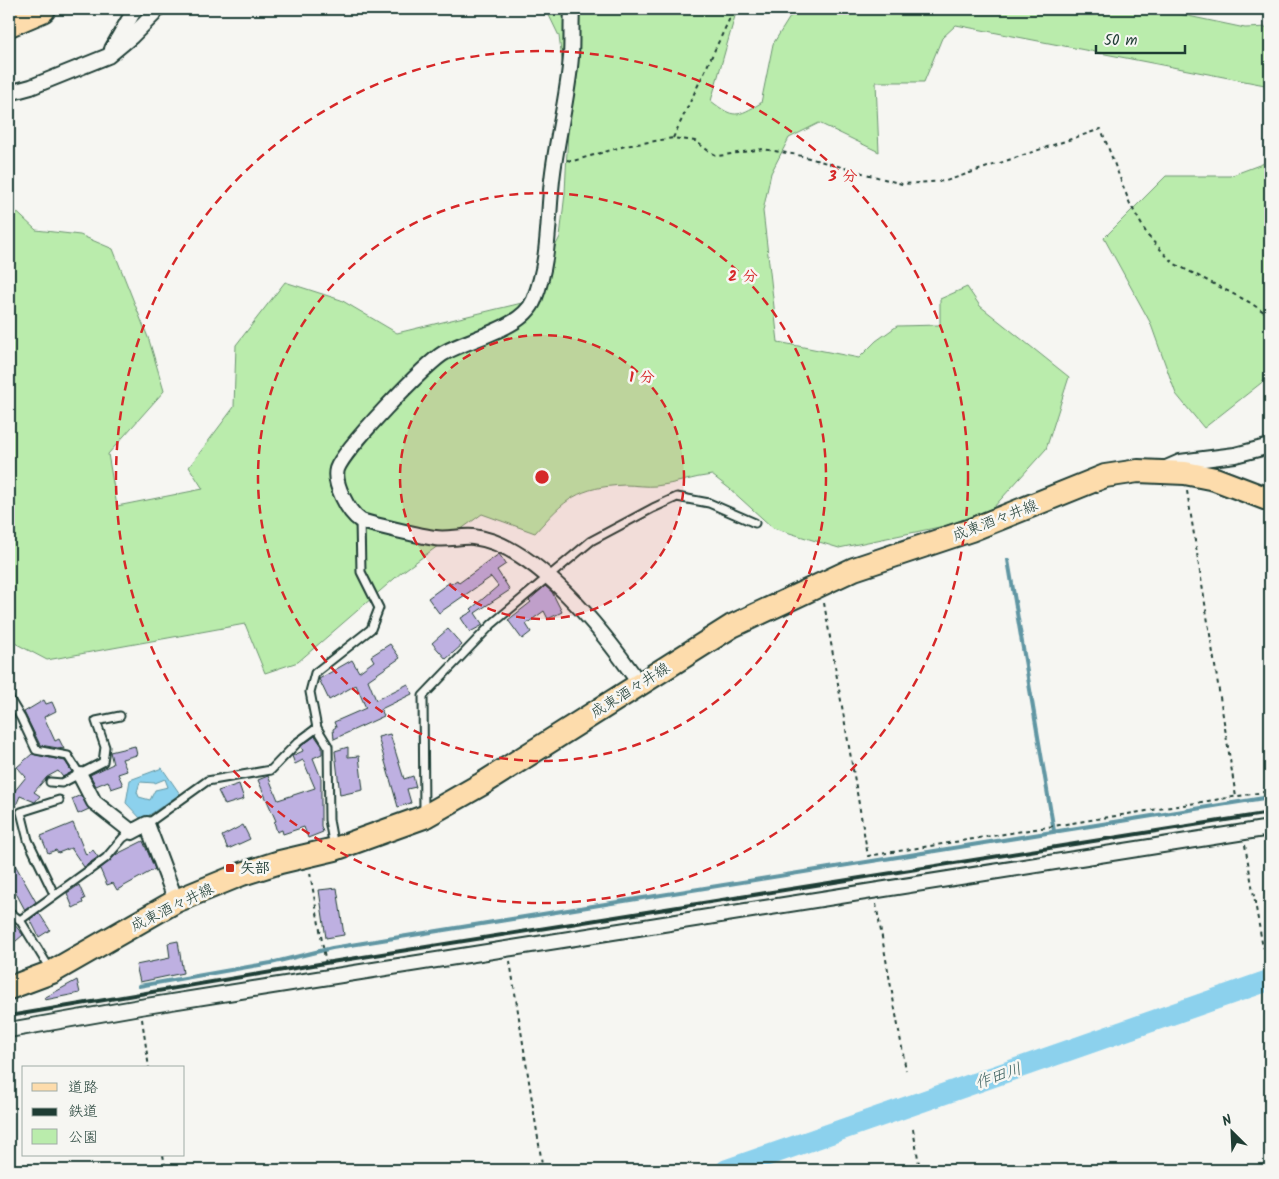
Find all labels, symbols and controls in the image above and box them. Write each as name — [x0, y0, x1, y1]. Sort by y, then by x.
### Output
scale bar — [1096, 22, 1185, 54]
text: 50 m — [1104, 29, 1138, 53]
text: 3 分 — [828, 165, 857, 189]
text: 2 分 — [728, 265, 758, 289]
text: 1 分 — [629, 366, 655, 390]
centre of rings — [533, 468, 551, 486]
street label: 成東酒々井線 — [949, 494, 1042, 548]
street label: 成東酒々井線 — [586, 657, 675, 725]
place label: 矢部 — [240, 857, 270, 881]
marker: 矢部 — [224, 862, 236, 874]
street label: 成東酒々井線 — [127, 877, 218, 938]
water label: 作田川 — [972, 1057, 1025, 1096]
legend — [22, 1066, 185, 1156]
text: 道路 — [68, 1076, 98, 1100]
text: 鉄道 — [68, 1100, 98, 1124]
north arrow — [1206, 1106, 1256, 1156]
text: N — [1219, 1109, 1236, 1133]
text: 公園 — [68, 1126, 98, 1150]

